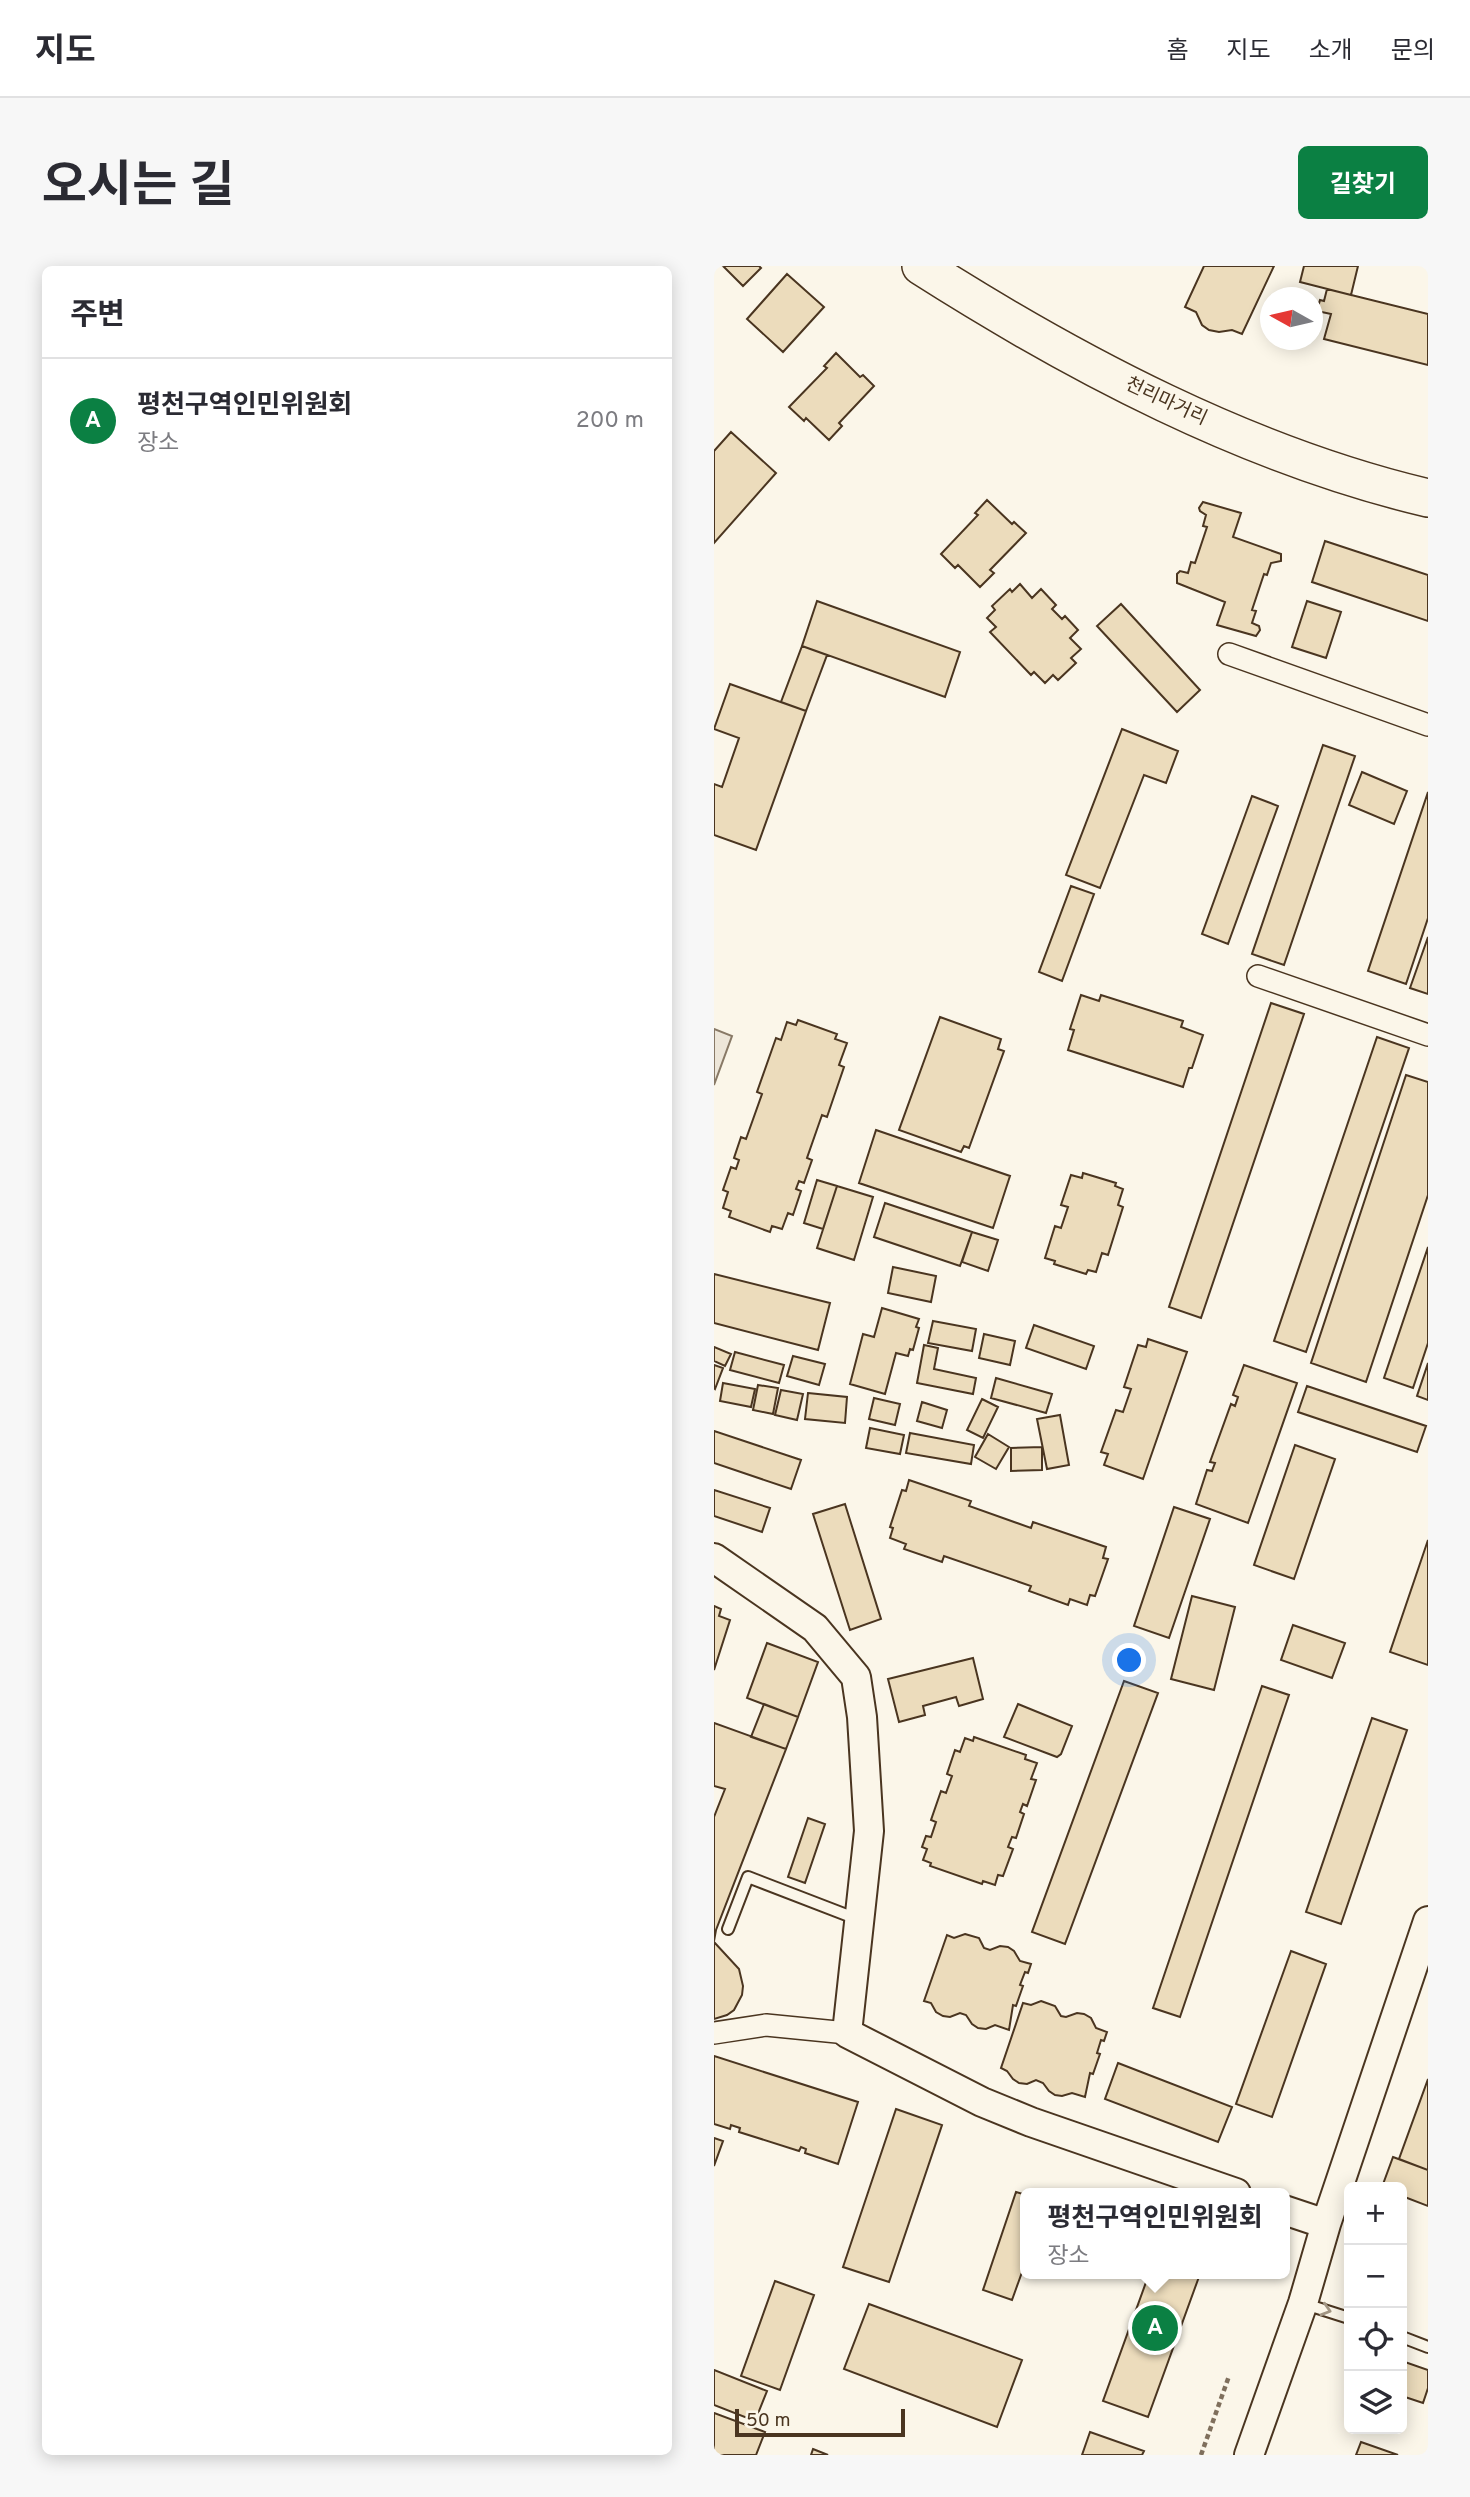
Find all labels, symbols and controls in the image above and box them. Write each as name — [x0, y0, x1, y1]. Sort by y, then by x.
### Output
text: 지도 — [35, 32, 96, 74]
text: 홈 — [1166, 37, 1188, 67]
text: 지도 — [1226, 37, 1271, 67]
text: 소개 — [1309, 37, 1353, 67]
text: 문의 — [1391, 37, 1435, 67]
button: 길찾기 — [1298, 146, 1428, 219]
text: 오시는 길 — [42, 158, 235, 220]
north arrow — [1260, 287, 1323, 350]
text: 주변 — [70, 298, 125, 335]
street label: 천리마거리 — [1121, 373, 1211, 431]
text: 평천구역인민위원회 — [137, 390, 352, 423]
text: A — [85, 407, 101, 436]
text: 200 m — [576, 407, 644, 436]
text: 장소 — [137, 430, 179, 459]
your location — [1112, 1643, 1146, 1677]
map controls — [1344, 2182, 1407, 2434]
button: + — [1344, 2182, 1407, 2245]
popup — [1020, 2188, 1290, 2279]
text: 평천구역인민위원회 — [1047, 2203, 1263, 2236]
text: 장소 — [1047, 2243, 1090, 2272]
button: − — [1344, 2245, 1407, 2308]
pin: A — [1132, 2302, 1178, 2354]
one-way arrow — [1320, 2302, 1332, 2317]
button: locate — [1344, 2308, 1407, 2371]
button: layers — [1344, 2371, 1407, 2434]
scale bar — [735, 2406, 905, 2438]
text: 50 m — [746, 2409, 791, 2433]

